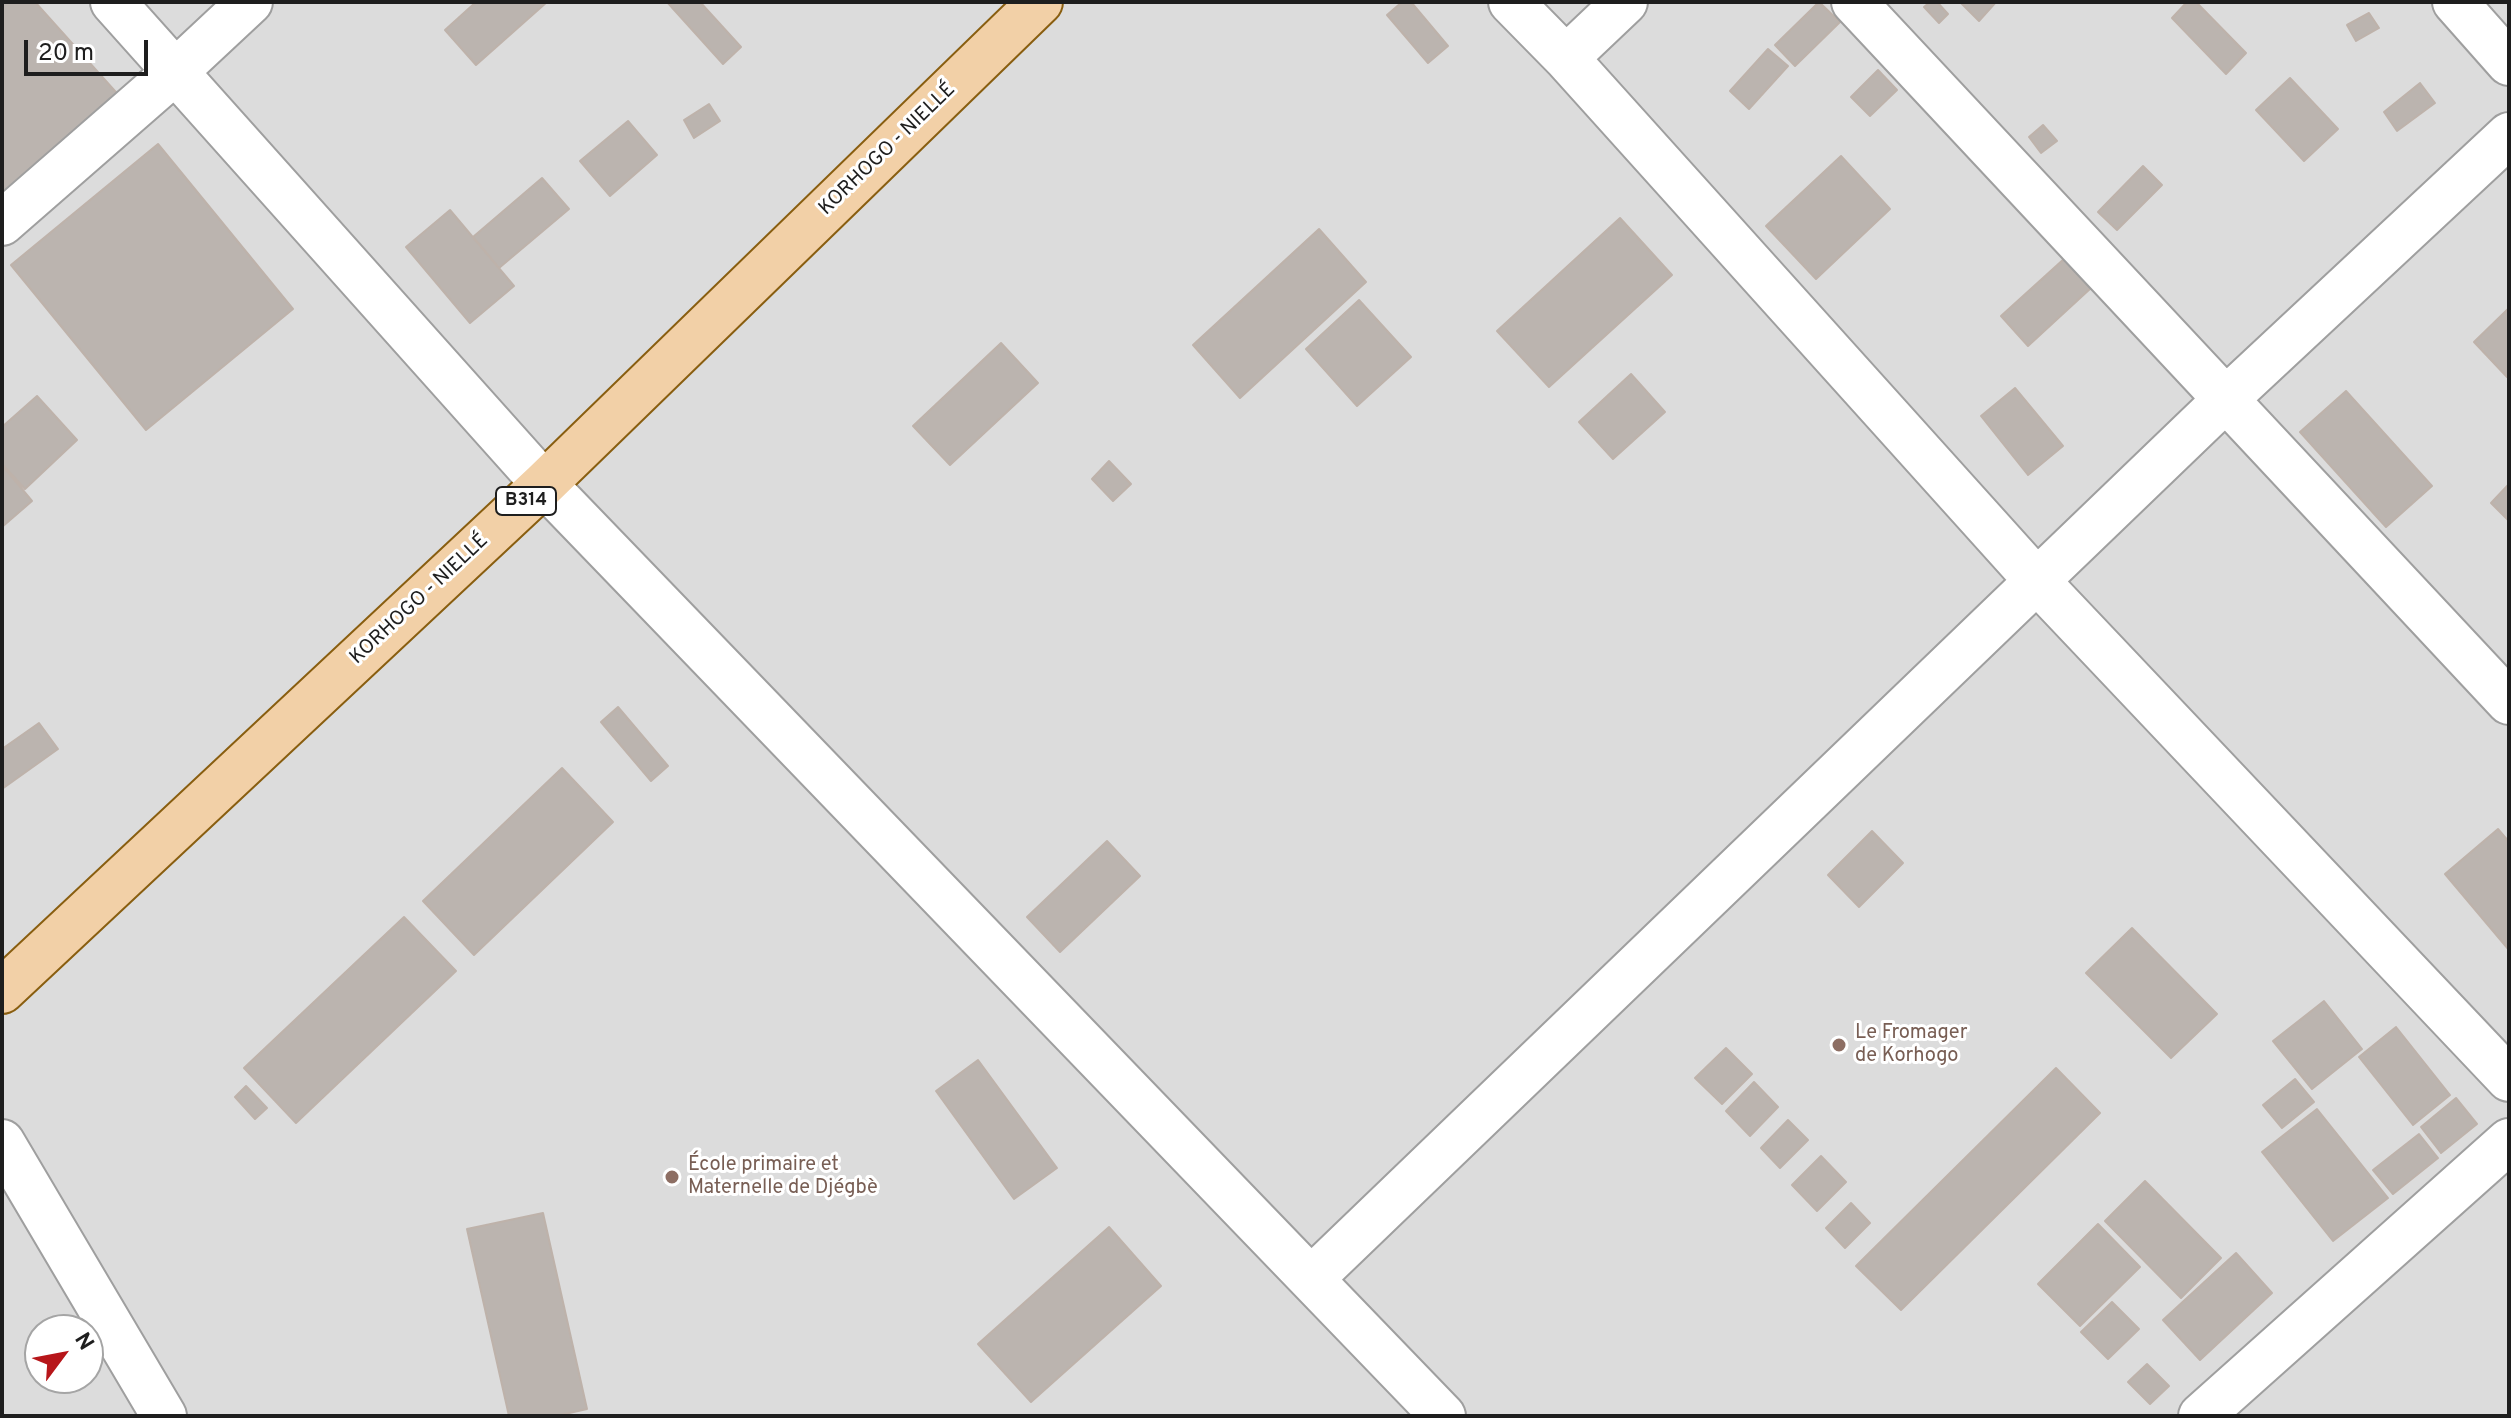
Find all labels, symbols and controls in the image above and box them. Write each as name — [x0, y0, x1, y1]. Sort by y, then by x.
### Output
scale bar — [28, 24, 152, 74]
text: 20 m — [38, 39, 94, 69]
street label: KORHOGO - NIELLÉ — [815, 79, 961, 221]
road number: B314 — [496, 487, 556, 515]
street label: KORHOGO - NIELLÉ — [346, 530, 494, 670]
place label: Le Fromager de Korhogo — [1855, 1022, 1967, 1069]
marker: Le Fromager de Korhogo — [1830, 1036, 1848, 1054]
place label: École primaire et Maternelle de Djégbè — [688, 1154, 878, 1201]
marker: École primaire et Maternelle de Djégbè — [663, 1168, 681, 1186]
north arrow — [24, 1314, 104, 1394]
text: N — [67, 1328, 99, 1356]

